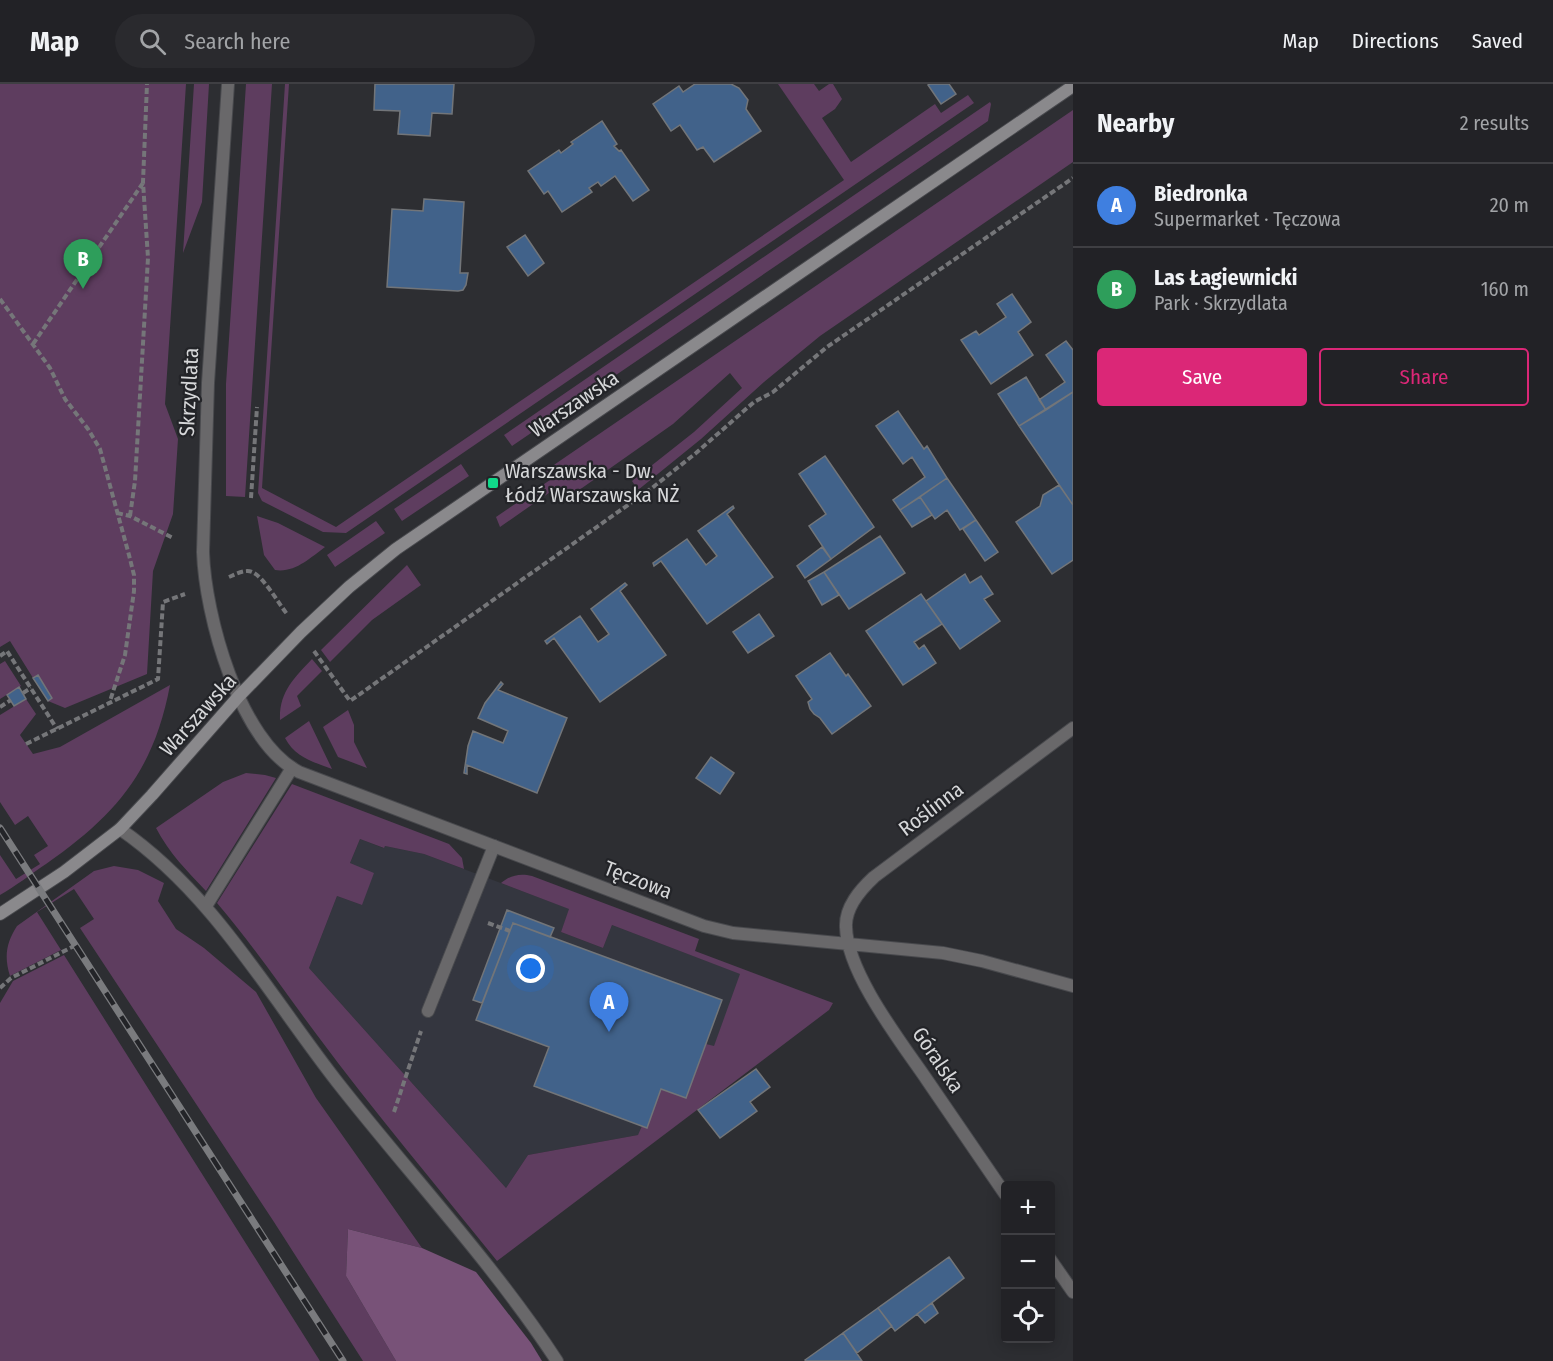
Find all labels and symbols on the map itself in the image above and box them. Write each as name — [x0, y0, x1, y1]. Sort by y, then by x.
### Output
pin: B — [64, 240, 103, 289]
street label: Skrzydlata — [174, 347, 204, 437]
street label: Warszawska — [524, 365, 624, 443]
place label: Warszawska - Dw. Łódź Warszawska NŻ — [505, 458, 680, 508]
marker: Warszawska - Dw. Łódź Warszawska NŻ — [486, 476, 500, 490]
street label: Warszawska — [154, 668, 242, 762]
street label: Roślinna — [893, 776, 969, 842]
street label: Tęczowa — [600, 855, 676, 905]
your location — [516, 954, 545, 983]
pin: A — [590, 982, 628, 1032]
street label: Góralska — [907, 1022, 969, 1098]

